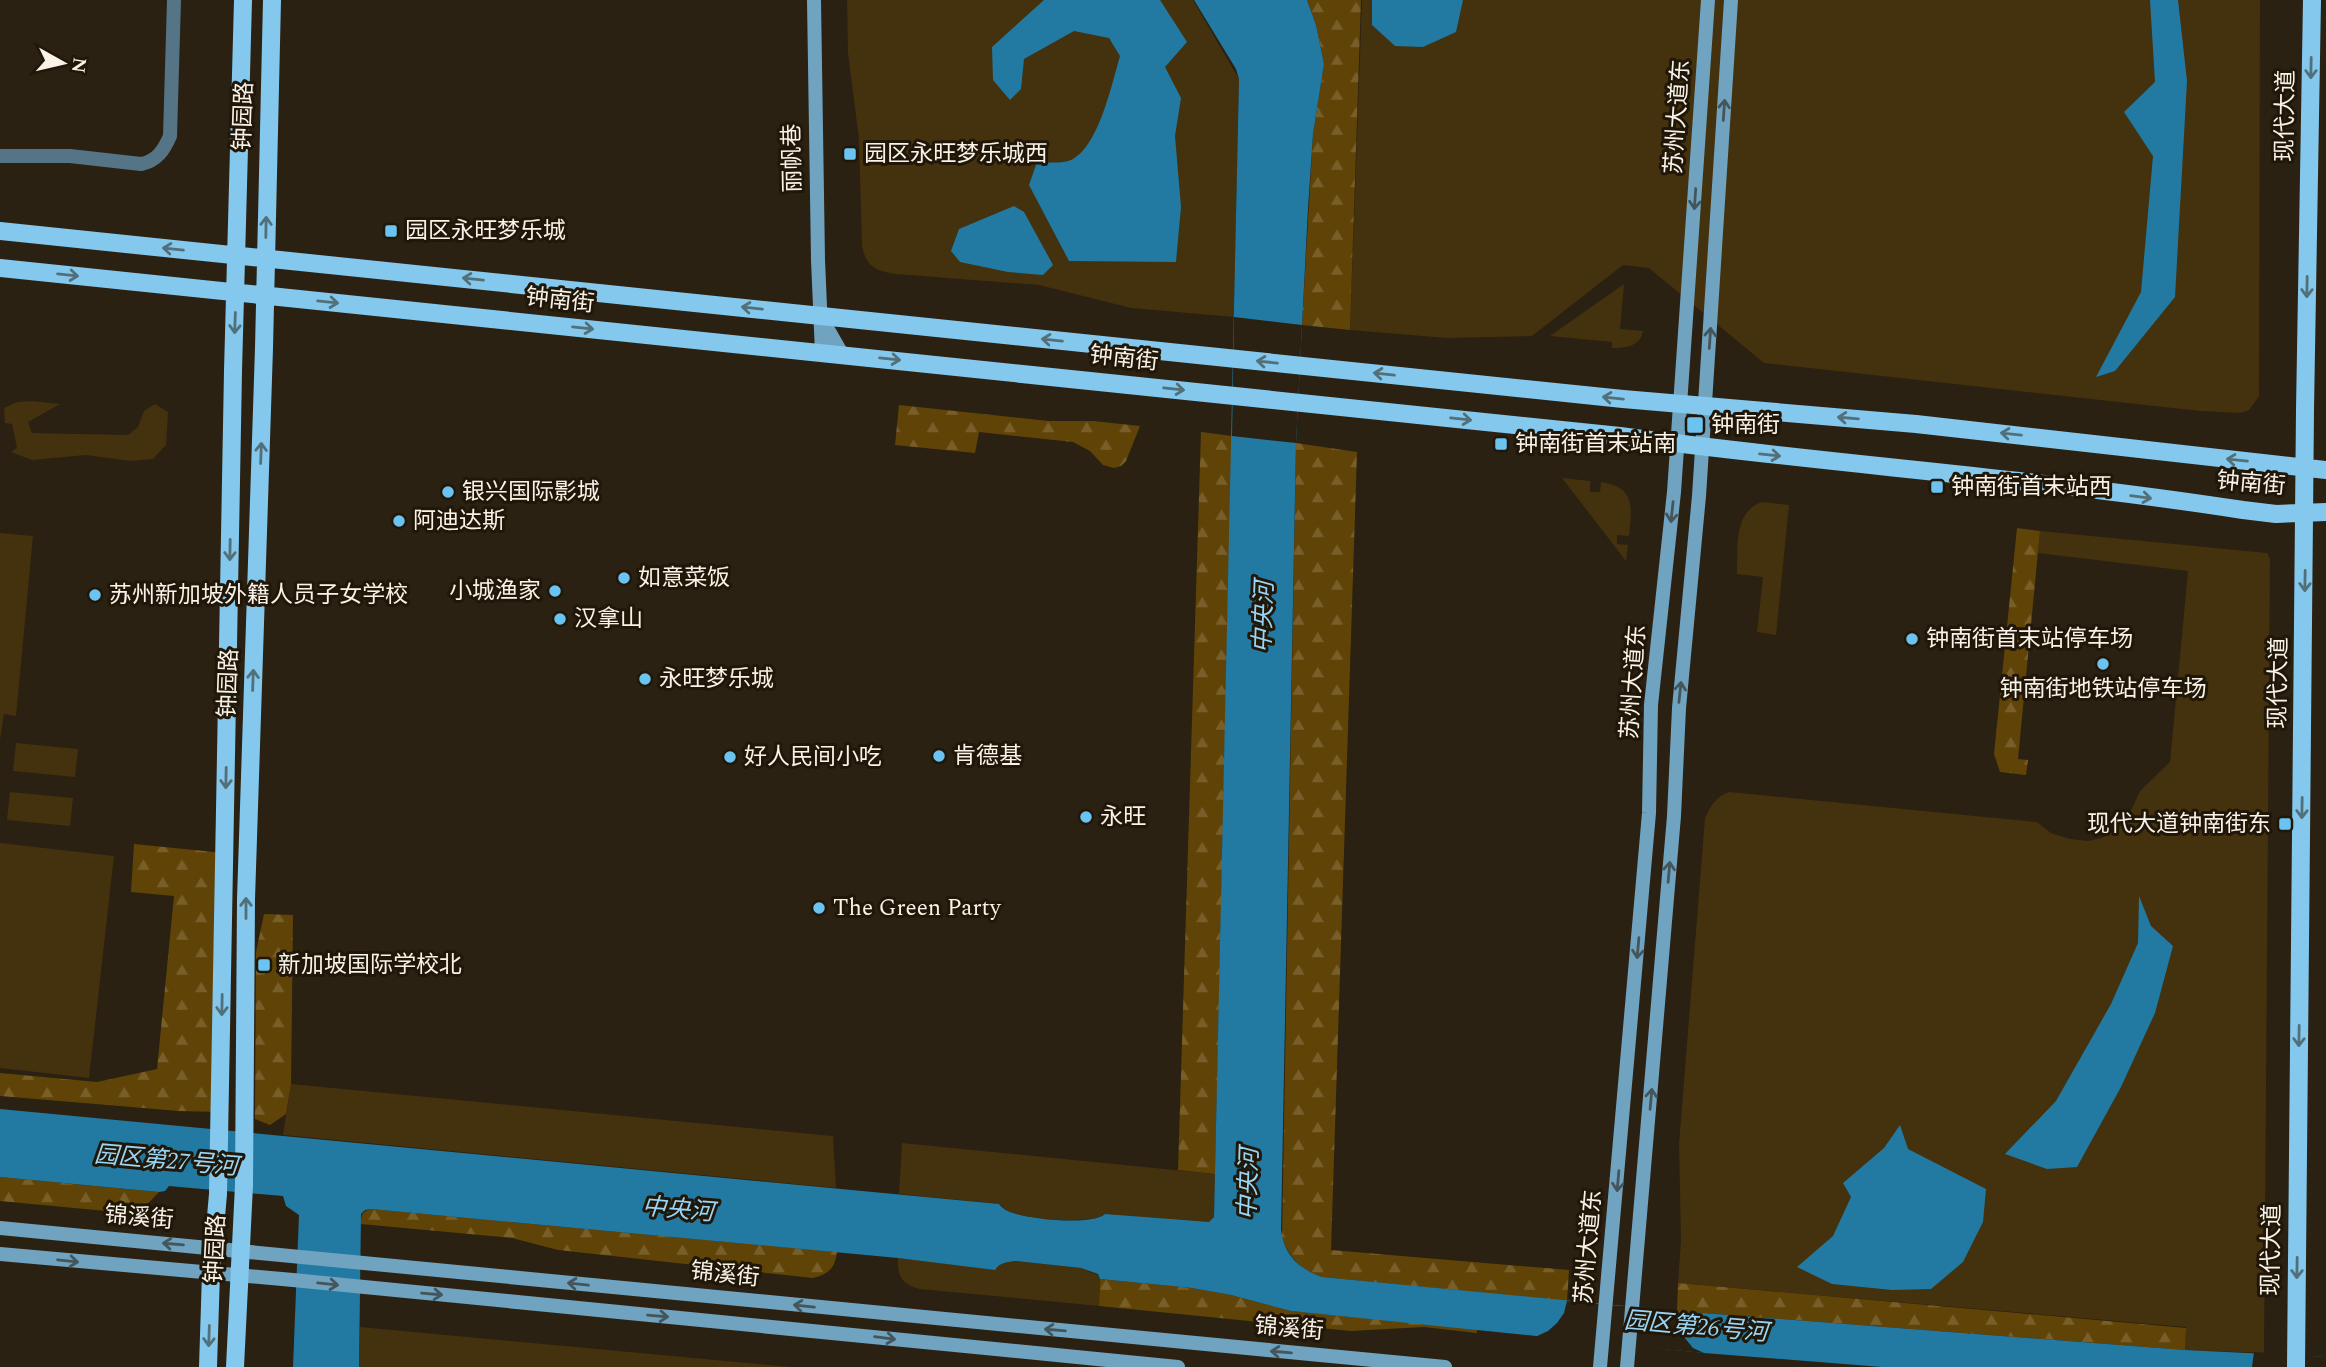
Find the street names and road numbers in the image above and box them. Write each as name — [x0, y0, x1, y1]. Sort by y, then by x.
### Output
street label: 苏州大道东 — [1657, 58, 1699, 176]
street label: 现代大道 — [2268, 70, 2304, 162]
street label: 钟园路 — [225, 81, 263, 151]
street label: 丽帆巷 — [775, 123, 811, 193]
street label: 钟南街 — [524, 280, 596, 322]
street label: 钟南街 — [1088, 338, 1160, 380]
street label: 钟南街 — [2215, 464, 2287, 504]
street label: 苏州大道东 — [1613, 623, 1655, 741]
street label: 现代大道 — [2261, 637, 2297, 729]
street label: 钟园路 — [210, 648, 248, 718]
street label: 苏州大道东 — [1567, 1188, 1611, 1306]
street label: 锦溪街 — [103, 1198, 175, 1238]
street label: 现代大道 — [2254, 1204, 2290, 1296]
street label: 钟园路 — [197, 1214, 235, 1284]
street label: 锦溪街 — [689, 1254, 761, 1296]
street label: 锦溪街 — [1253, 1309, 1325, 1349]

